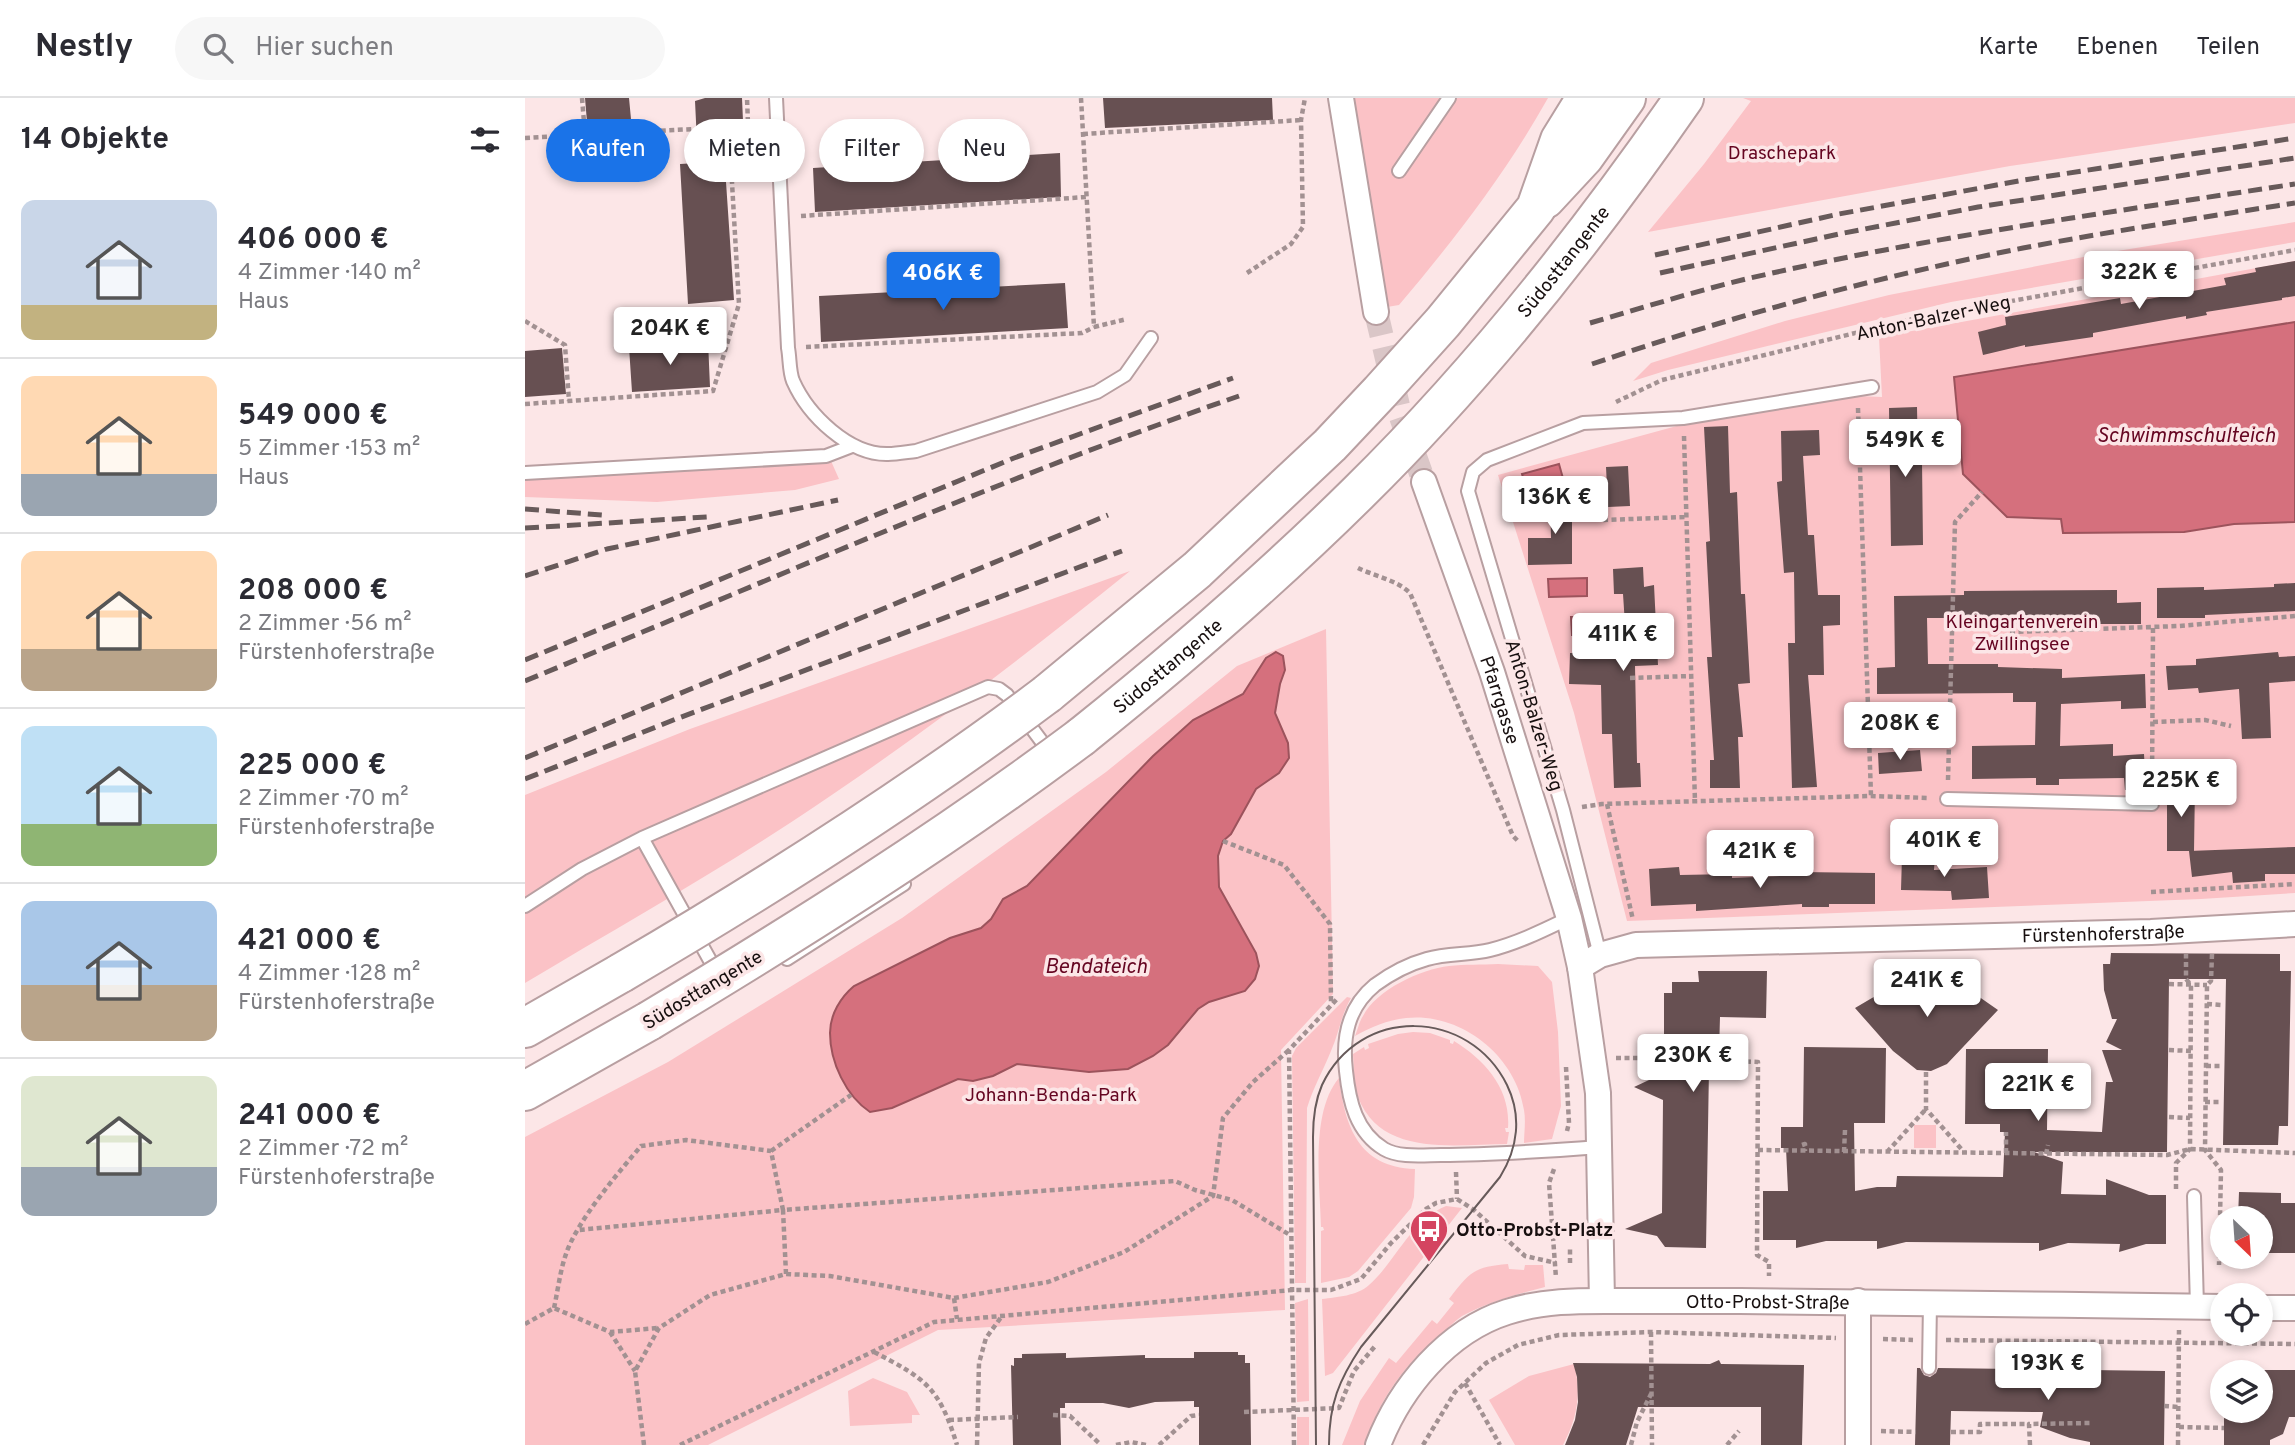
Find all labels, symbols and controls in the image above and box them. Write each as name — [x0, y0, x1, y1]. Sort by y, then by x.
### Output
search box — [175, 17, 665, 80]
text: Nestly — [35, 27, 133, 69]
icon: search — [199, 29, 237, 67]
text: Hier suchen — [255, 32, 394, 65]
text: Karte — [1978, 33, 2038, 63]
text: Ebenen — [2076, 33, 2158, 63]
text: Teilen — [2196, 33, 2260, 63]
chip: Kaufen — [546, 119, 670, 182]
chip: Mieten — [684, 119, 805, 182]
chip: Filter — [819, 119, 924, 182]
chip: Neu — [938, 119, 1030, 182]
icon: filters — [466, 121, 504, 159]
text: 14 Objekte — [21, 122, 169, 159]
park label: Draschepark — [1728, 142, 1836, 166]
street label: Südosttangente — [1513, 202, 1616, 323]
text: 406 000 € — [238, 222, 389, 259]
icon: home — [77, 228, 161, 312]
pin: 406K € — [886, 252, 1000, 312]
pin: 322K € — [2082, 252, 2196, 311]
text: 4 Zimmer · 140 m² — [238, 259, 421, 288]
text: 322K € — [2100, 259, 2178, 288]
text: 406K € — [903, 260, 983, 289]
text: Haus — [238, 288, 289, 317]
street label: Anton-Balzer-Weg — [1854, 291, 2013, 347]
pin: 204K € — [613, 308, 727, 367]
text: 204K € — [630, 315, 710, 344]
text: 549 000 € — [238, 398, 388, 435]
icon: home — [77, 404, 161, 488]
pin: 549K € — [1848, 420, 1962, 479]
water label: Schwimmschulteich — [2097, 423, 2276, 450]
text: 549K € — [1865, 427, 1945, 456]
text: 5 Zimmer · 153 m² — [238, 435, 420, 464]
text: Haus — [238, 464, 289, 493]
pin: 136K € — [1498, 476, 1612, 536]
text: 136K € — [1518, 484, 1592, 513]
text: 208 000 € — [238, 573, 388, 610]
icon: home — [77, 579, 161, 663]
text: 2 Zimmer · 56 m² — [238, 610, 411, 639]
park label: Kleingartenverein Zwillingsee — [1945, 611, 2099, 657]
street label: Südosttangente — [1109, 614, 1228, 720]
pin: 411K € — [1566, 614, 1680, 673]
text: 411K € — [1588, 621, 1658, 650]
street label: Anton-Balzer-Weg — [1499, 637, 1568, 794]
text: Fürstenhoferstraße — [238, 639, 435, 668]
street label: Pfarrgasse — [1473, 653, 1524, 748]
pin: 208K € — [1843, 702, 1957, 762]
text: 208K € — [1860, 710, 1940, 739]
text: 225 000 € — [238, 748, 386, 785]
icon: home — [77, 754, 161, 838]
pin: 225K € — [2124, 760, 2238, 819]
text: 225K € — [2142, 767, 2220, 796]
text: 2 Zimmer · 70 m² — [238, 785, 409, 814]
text: Fürstenhoferstraße — [238, 814, 435, 843]
pin: 401K € — [1887, 820, 2001, 879]
text: 401K € — [1906, 827, 1982, 856]
pin: 421K € — [1703, 830, 1817, 890]
text: 421K € — [1723, 838, 1797, 867]
street label: Fürstenhoferstraße — [2022, 920, 2185, 949]
text: 421 000 € — [238, 923, 381, 960]
icon: home — [77, 929, 161, 1013]
street label: Südosttangente — [639, 945, 767, 1036]
water label: Bendateich — [1045, 954, 1148, 981]
text: 4 Zimmer · 128 m² — [238, 960, 420, 989]
pin: 241K € — [1870, 960, 1984, 1019]
text: 241K € — [1890, 967, 1964, 996]
text: Fürstenhoferstraße — [238, 989, 435, 1018]
pin: 230K € — [1636, 1034, 1750, 1094]
text: 230K € — [1653, 1042, 1733, 1071]
pin: 221K € — [1981, 1063, 2095, 1123]
text: 221K € — [2001, 1071, 2075, 1100]
park label: Johann-Benda-Park — [965, 1084, 1137, 1108]
text: 241 000 € — [238, 1098, 381, 1135]
icon: home — [77, 1104, 161, 1188]
text: 2 Zimmer · 72 m² — [238, 1135, 408, 1164]
text: Fürstenhoferstraße — [238, 1164, 435, 1193]
north arrow — [2210, 1206, 2273, 1269]
map controls — [2210, 1206, 2273, 1423]
bus stop icon: Otto-Probst-Platz — [1408, 1208, 1450, 1263]
place label: Otto-Probst-Platz — [1456, 1219, 1613, 1243]
button: locate — [2210, 1283, 2273, 1346]
street label: Otto-Probst-Straße — [1686, 1291, 1850, 1316]
pin: 193K € — [1991, 1342, 2105, 1402]
text: 193K € — [2011, 1350, 2085, 1379]
button: layers — [2210, 1360, 2273, 1423]

